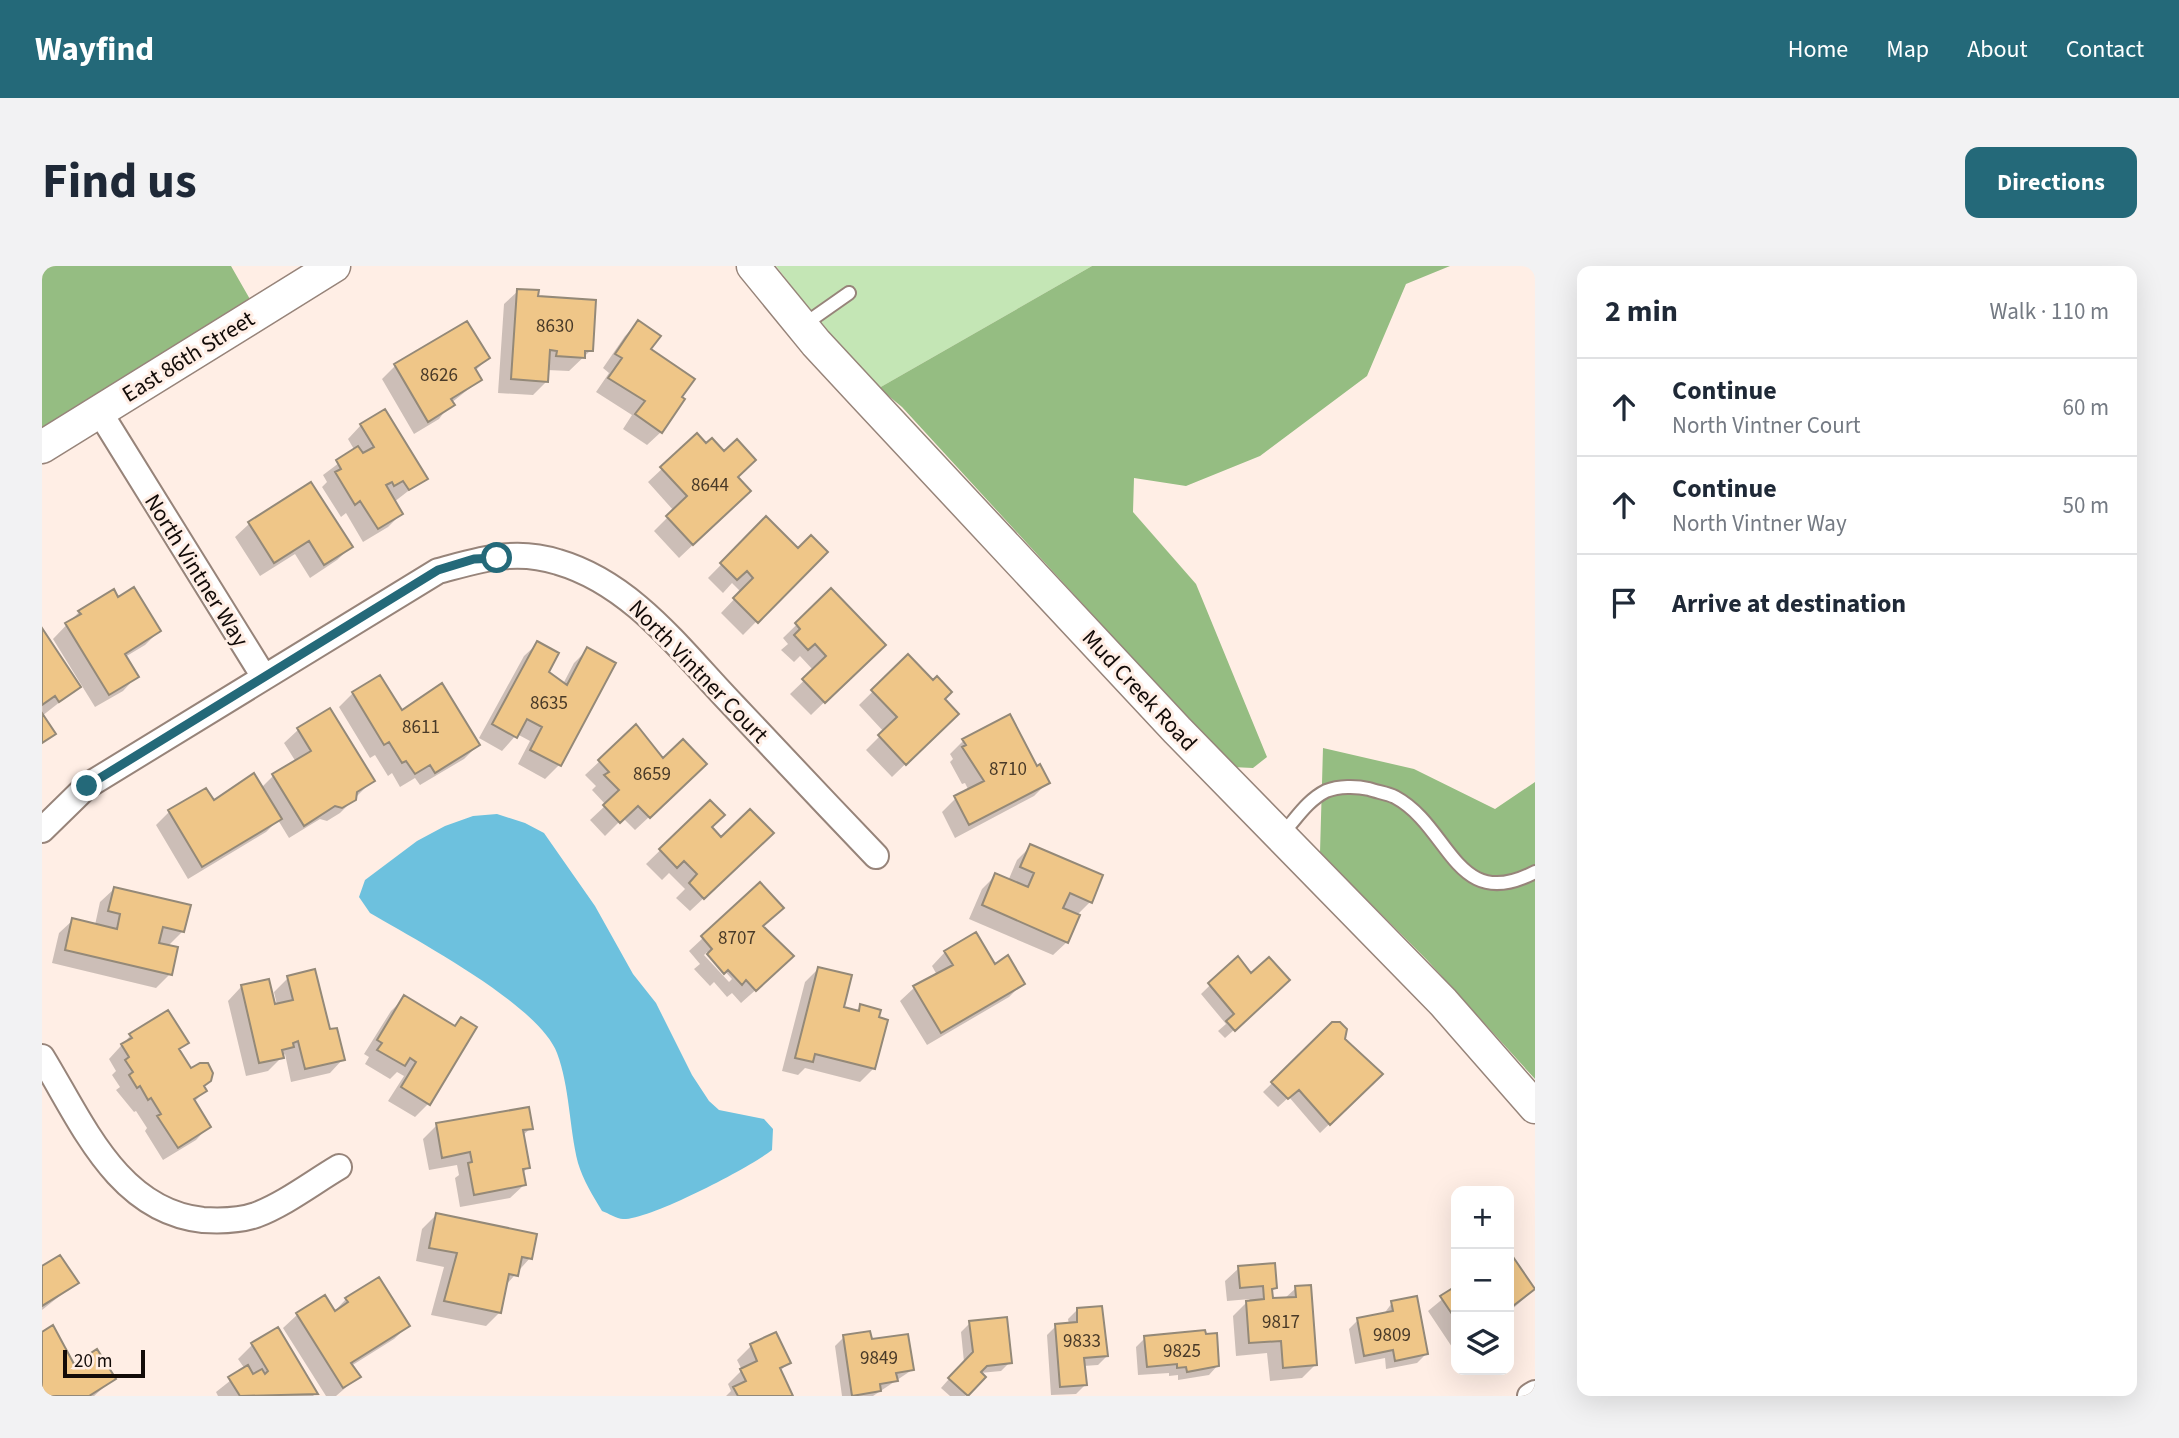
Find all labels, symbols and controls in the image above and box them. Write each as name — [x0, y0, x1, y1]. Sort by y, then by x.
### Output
text: Wayfind — [35, 26, 154, 73]
text: Home — [1788, 32, 1848, 67]
text: Map — [1886, 32, 1929, 67]
text: About — [1967, 32, 2028, 67]
text: Contact — [2066, 32, 2144, 67]
text: Find us — [42, 147, 197, 217]
button: Directions — [1965, 147, 2137, 218]
text: 2 min — [1605, 290, 1678, 333]
text: Walk · 110 m — [1990, 295, 2109, 328]
street label: East 86th Street — [116, 302, 261, 410]
house number: 8630 — [536, 313, 574, 340]
house number: 8626 — [420, 362, 458, 389]
text: Continue — [1672, 372, 1777, 409]
icon: ahead — [1605, 388, 1643, 426]
text: 60 m — [2062, 391, 2109, 424]
text: North Vintner Court — [1672, 409, 1861, 442]
text: Continue — [1672, 470, 1777, 507]
house number: 8644 — [691, 472, 729, 499]
icon: ahead — [1605, 486, 1643, 524]
street label: North Vintner Way — [136, 487, 257, 653]
text: 50 m — [2062, 489, 2109, 522]
text: North Vintner Way — [1672, 507, 1847, 540]
route start — [481, 542, 512, 573]
icon: arrive — [1605, 584, 1643, 622]
text: Arrive at destination — [1672, 585, 1906, 622]
street label: North Vintner Court — [621, 592, 776, 751]
street label: Mud Creek Road — [1074, 622, 1205, 759]
house number: 8635 — [530, 690, 568, 717]
house number: 8611 — [402, 714, 440, 741]
house number: 8710 — [989, 756, 1027, 783]
house number: 8659 — [633, 761, 671, 788]
route end — [71, 770, 102, 801]
house number: 8707 — [718, 925, 756, 952]
map controls — [1451, 1186, 1514, 1375]
button: + — [1451, 1186, 1514, 1249]
button: − — [1451, 1249, 1514, 1312]
house number: 9817 — [1262, 1309, 1300, 1336]
button: layers — [1451, 1312, 1514, 1375]
house number: 9809 — [1373, 1322, 1411, 1349]
house number: 9833 — [1063, 1328, 1101, 1355]
house number: 9825 — [1163, 1338, 1201, 1365]
house number: 9849 — [860, 1345, 898, 1372]
scale bar — [63, 1347, 145, 1379]
text: 20 m — [74, 1348, 112, 1375]

